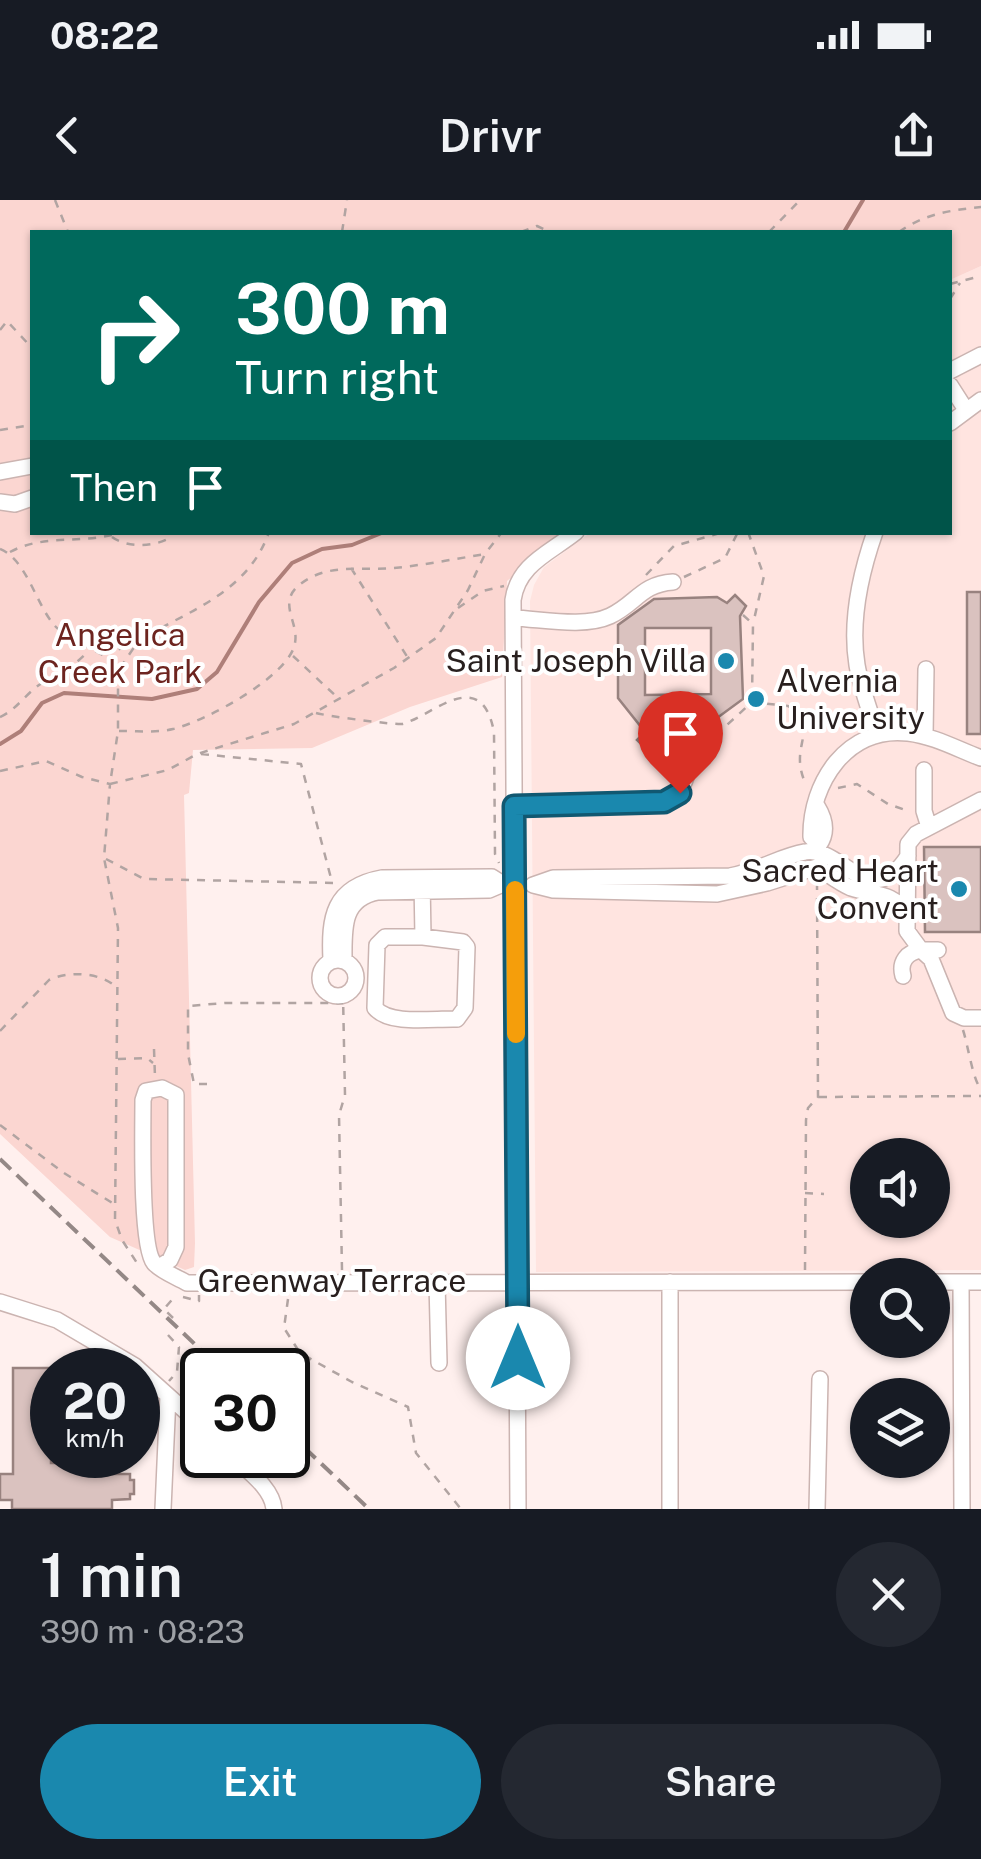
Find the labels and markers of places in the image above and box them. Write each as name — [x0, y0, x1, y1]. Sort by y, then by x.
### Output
place label: Saint Joseph Villa — [445, 642, 706, 679]
marker: Saint Joseph Villa — [715, 650, 737, 672]
place label: Alvernia University — [776, 662, 925, 736]
marker: Alvernia University — [745, 688, 767, 710]
pin — [638, 691, 723, 794]
place label: Sacred Heart Convent — [741, 852, 939, 926]
marker: Sacred Heart Convent — [948, 878, 970, 900]

